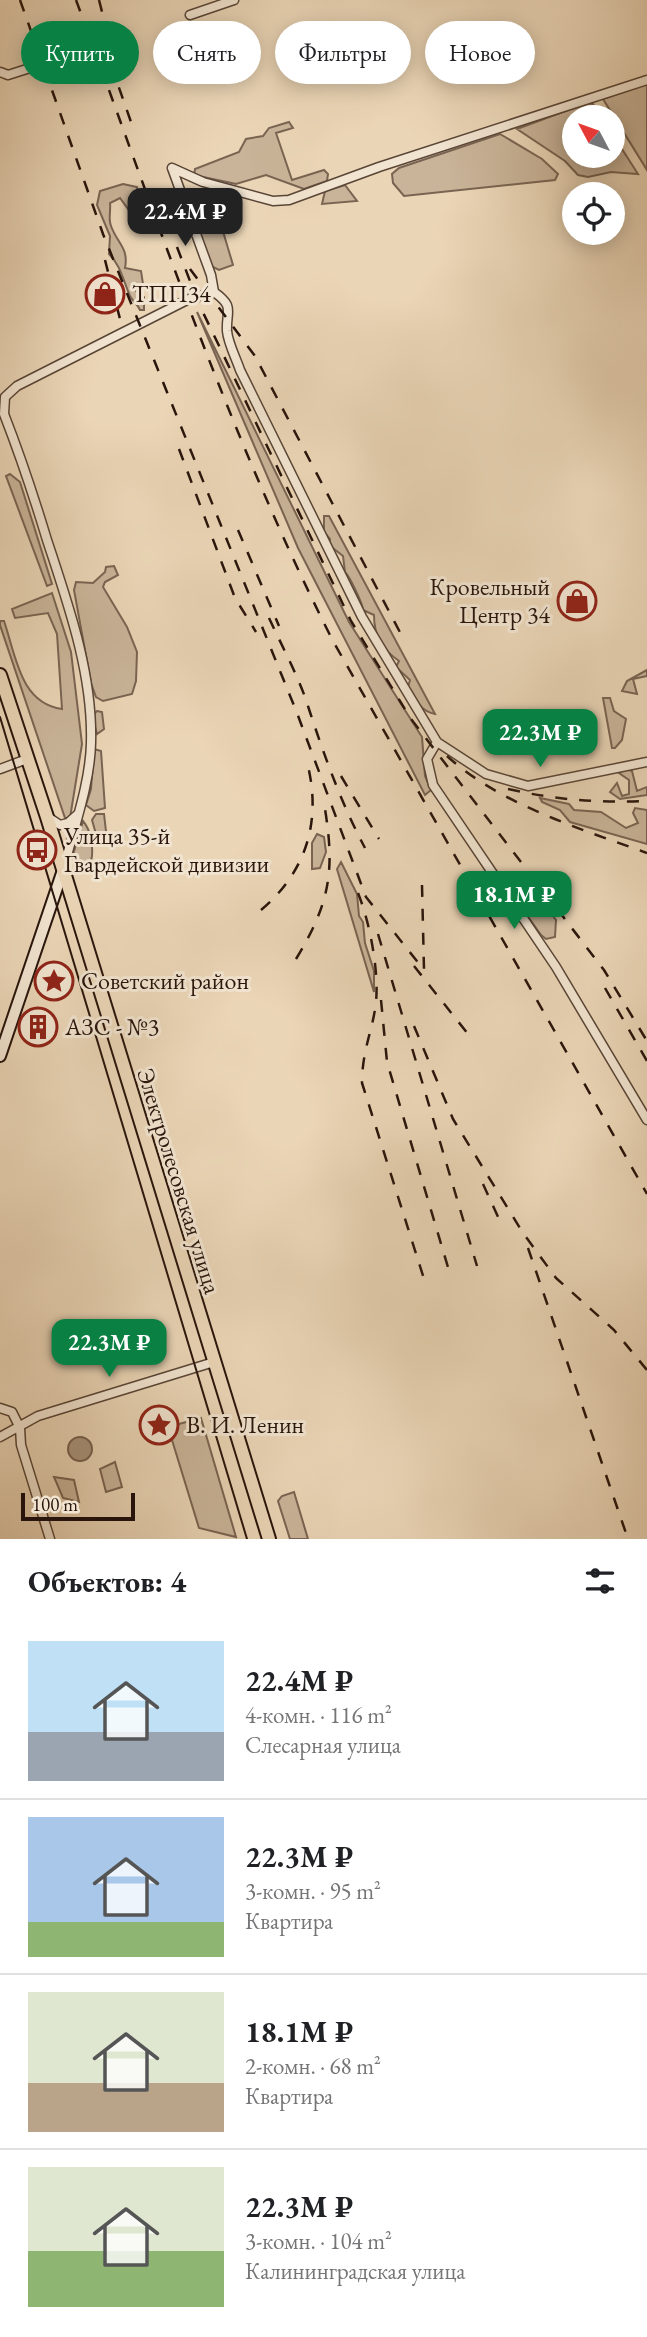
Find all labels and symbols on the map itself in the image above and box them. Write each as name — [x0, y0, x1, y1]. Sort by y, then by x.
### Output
north arrow — [562, 105, 625, 168]
pin: 22.4M ₽ — [120, 188, 250, 248]
shop icon: ТПП34 — [84, 273, 126, 315]
place label: ТПП34 — [132, 278, 211, 309]
place label: Кровельный Центр 34 — [430, 571, 550, 630]
shop icon: Кровельный Центр 34 — [556, 580, 598, 622]
pin: 22.3M ₽ — [475, 710, 605, 769]
place label: Улица 35-й Гвардейской дивизии — [63, 820, 270, 879]
bus stop icon: Улица 35-й Гвардейской дивизии — [16, 829, 58, 871]
pin: 18.1M ₽ — [449, 872, 579, 931]
place icon: Советский район — [33, 960, 75, 1002]
place label: Советский район — [81, 965, 249, 996]
building icon: АЗС - №3 — [17, 1006, 59, 1048]
place label: АЗС - №3 — [64, 1011, 159, 1042]
street label: Электролесовская улица — [130, 1064, 229, 1298]
pin: 22.3M ₽ — [44, 1320, 174, 1379]
place icon: В. И. Ленин — [138, 1404, 180, 1446]
place label: В. И. Ленин — [186, 1409, 304, 1440]
scale bar — [21, 1490, 135, 1522]

